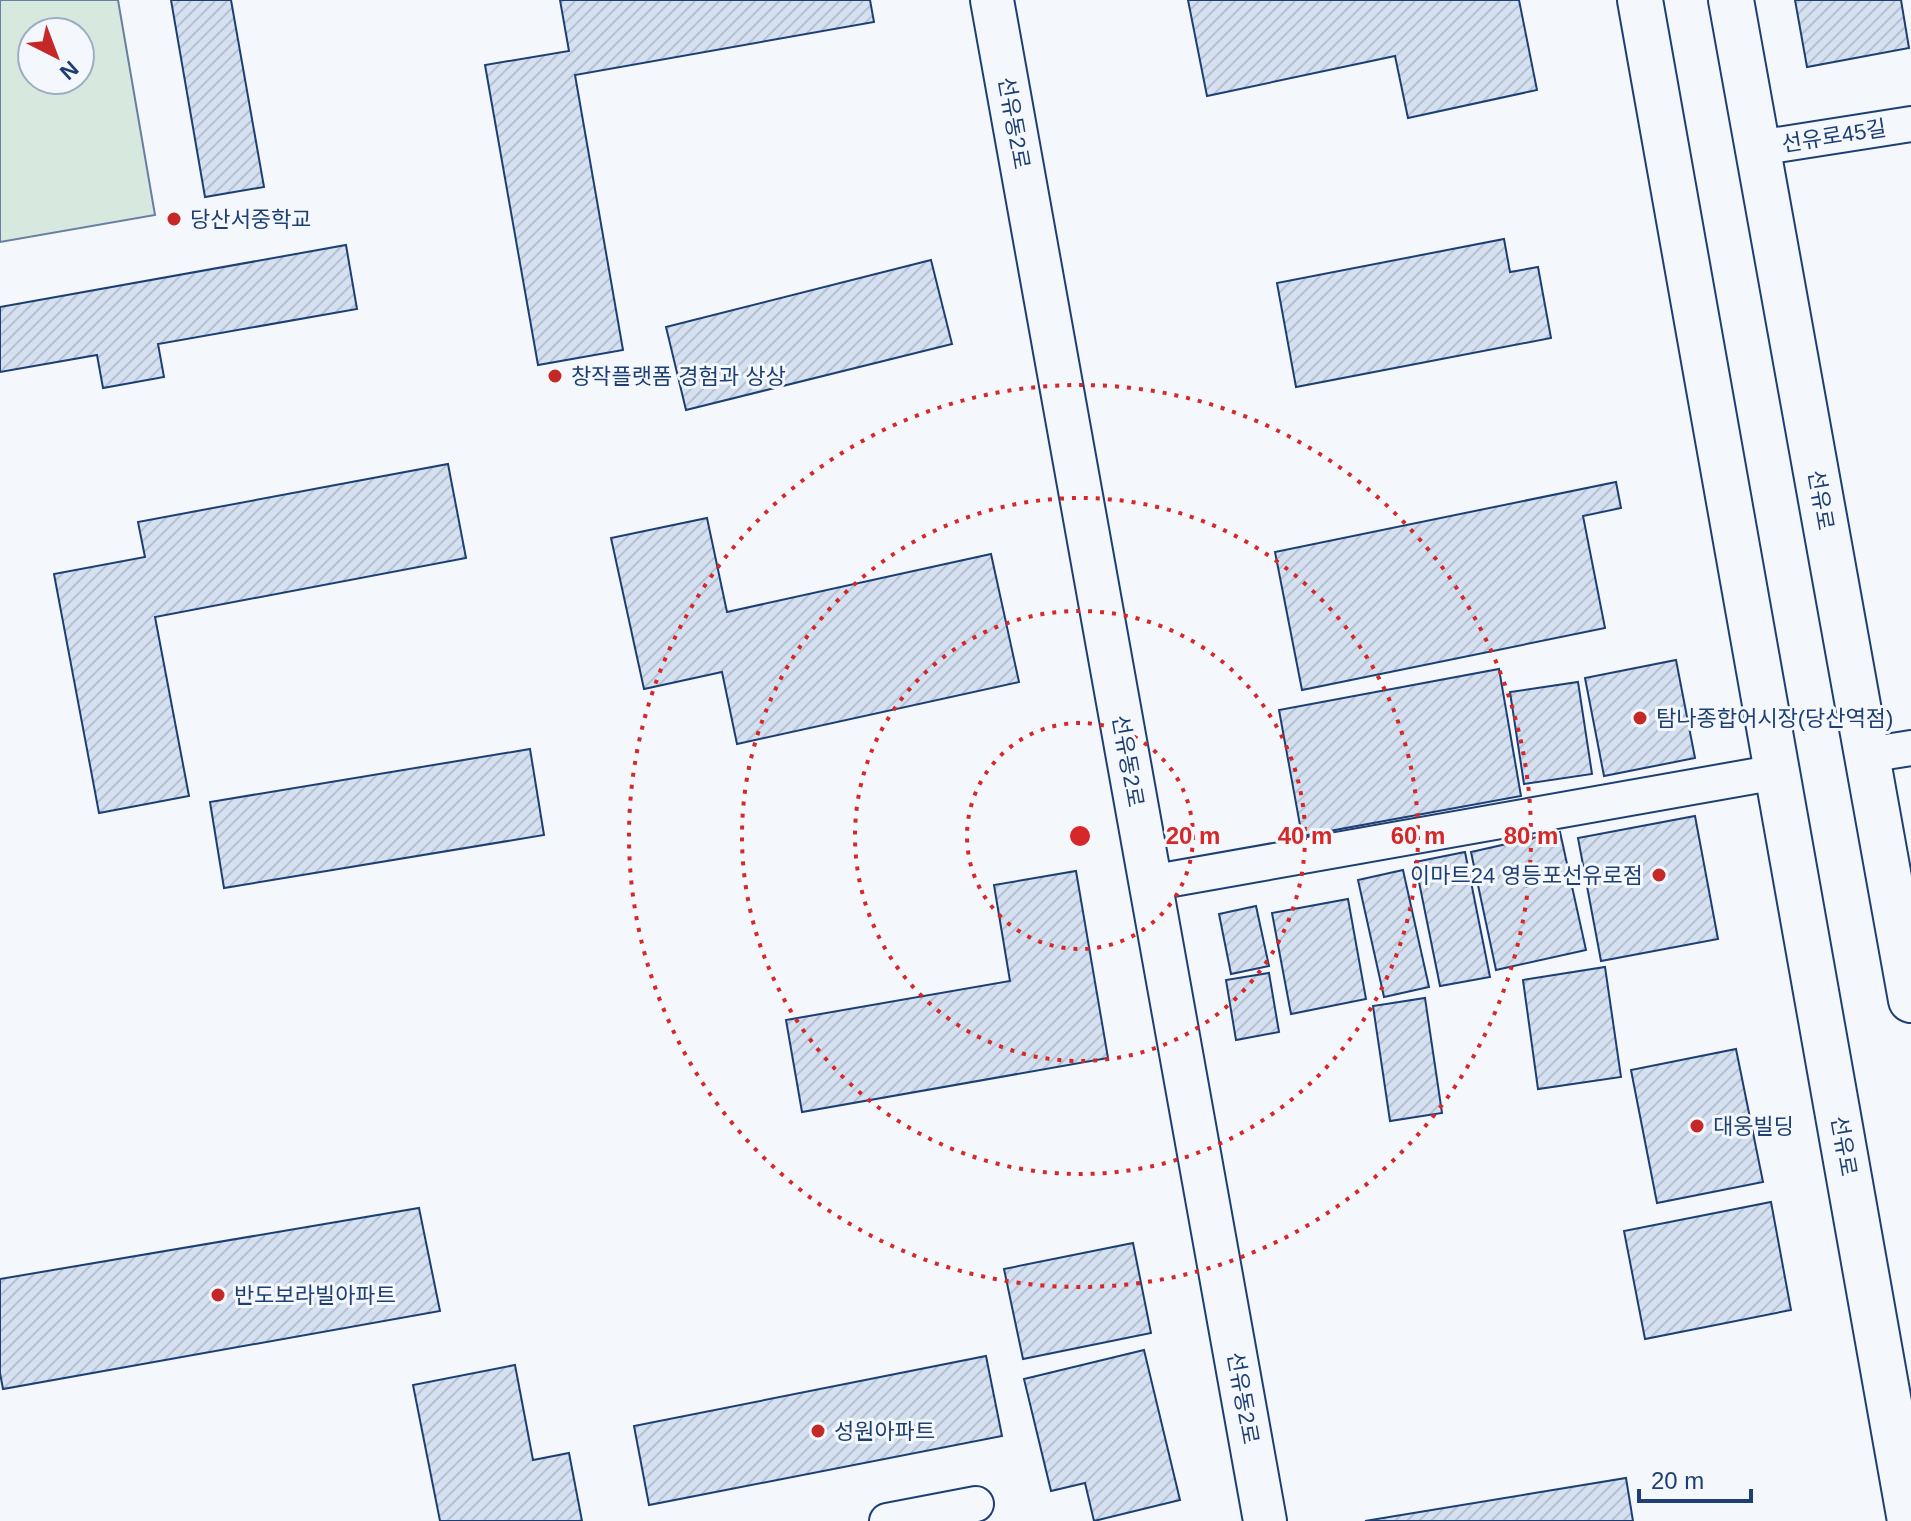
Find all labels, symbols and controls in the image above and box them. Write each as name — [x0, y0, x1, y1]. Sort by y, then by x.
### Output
north arrow — [16, 16, 96, 96]
text: N — [55, 56, 83, 85]
street label: 선유동2로 — [994, 75, 1034, 171]
street label: 선유로45길 — [1780, 115, 1888, 157]
place label: 당산서중학교 — [190, 207, 311, 232]
marker: 당산서중학교 — [165, 210, 183, 228]
place label: 창작플랫폼 경험과 상상 — [571, 364, 786, 389]
marker: 창작플랫폼 경험과 상상 — [546, 367, 564, 385]
street label: 선유로 — [1803, 468, 1839, 532]
place label: 탐나종합어시장(당산역점) — [1656, 706, 1893, 731]
marker: 탐나종합어시장(당산역점) — [1631, 709, 1649, 727]
street label: 선유동2로 — [1108, 713, 1148, 809]
centre of rings — [1066, 822, 1094, 850]
text: 20 m — [1166, 822, 1220, 849]
text: 40 m — [1278, 822, 1332, 849]
text: 60 m — [1391, 822, 1445, 849]
text: 80 m — [1504, 822, 1558, 849]
place label: 이마트24 영등포선유로점 — [1410, 863, 1643, 888]
marker: 이마트24 영등포선유로점 — [1650, 866, 1668, 884]
place label: 대웅빌딩 — [1713, 1114, 1794, 1139]
street label: 선유로 — [1826, 1114, 1862, 1178]
marker: 대웅빌딩 — [1688, 1117, 1706, 1135]
place label: 반도보라빌아파트 — [234, 1283, 396, 1308]
marker: 반도보라빌아파트 — [209, 1286, 227, 1304]
street label: 선유동2로 — [1223, 1350, 1263, 1446]
place label: 성원아파트 — [834, 1419, 935, 1444]
marker: 성원아파트 — [809, 1422, 827, 1440]
scale bar — [1639, 1453, 1751, 1503]
text: 20 m — [1651, 1467, 1704, 1494]

